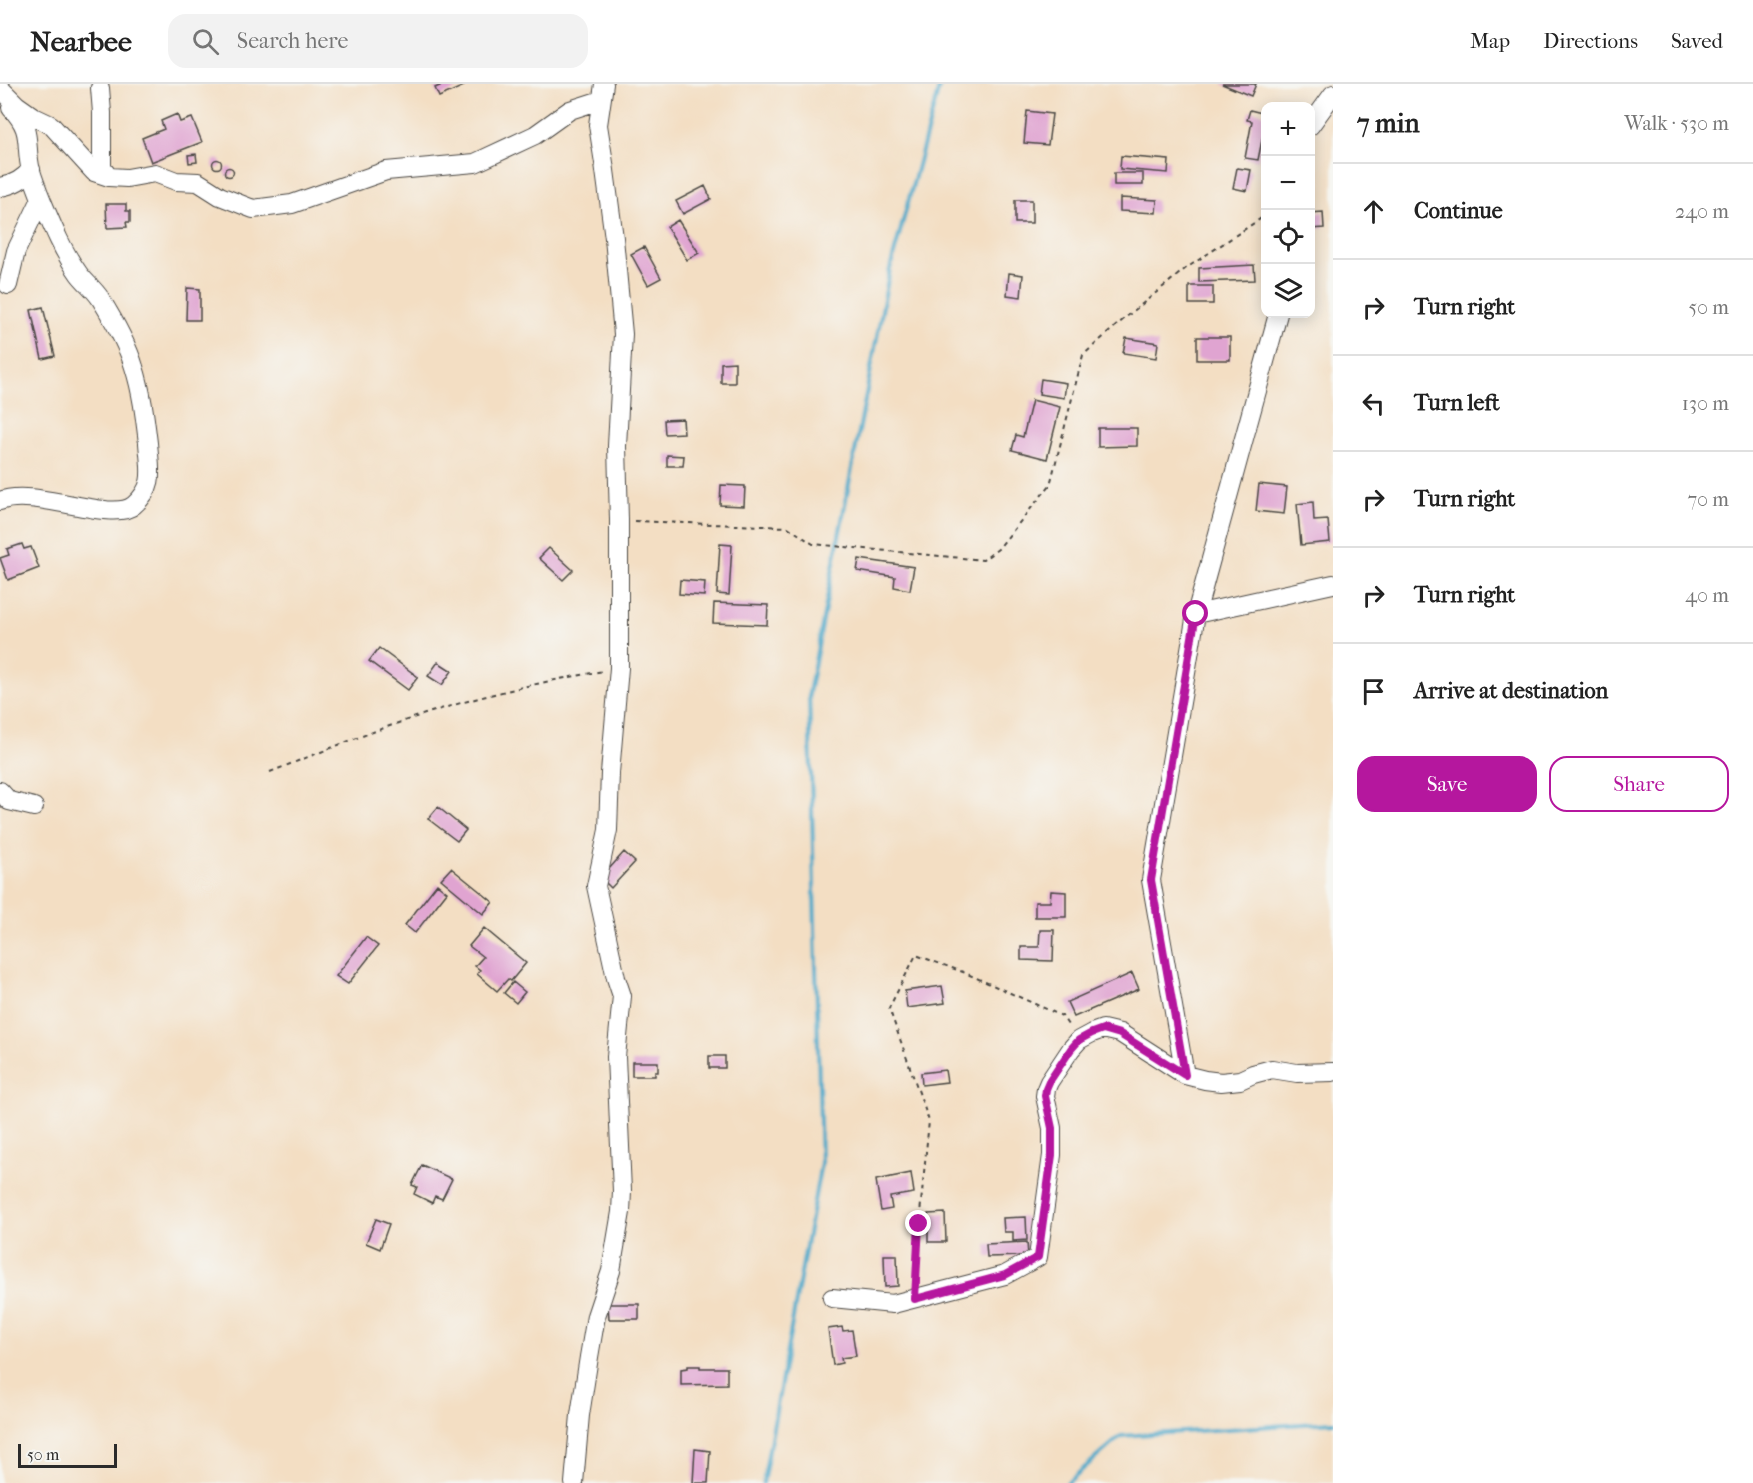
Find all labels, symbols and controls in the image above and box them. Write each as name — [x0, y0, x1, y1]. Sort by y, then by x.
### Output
search box — [168, 14, 588, 68]
text: Nearbee — [30, 25, 132, 58]
icon: search — [189, 25, 222, 58]
text: Search here — [237, 28, 348, 54]
text: Map — [1470, 29, 1510, 53]
text: Directions — [1543, 29, 1638, 53]
text: Saved — [1671, 29, 1723, 53]
map controls — [1261, 102, 1315, 318]
button: + — [1261, 102, 1315, 156]
text: 7 min — [1357, 108, 1420, 139]
text: Walk · 530 m — [1624, 112, 1729, 135]
button: − — [1261, 156, 1315, 210]
icon: ahead — [1357, 195, 1390, 228]
text: Continue — [1414, 198, 1503, 224]
text: 240 m — [1675, 200, 1729, 223]
button: locate — [1261, 210, 1315, 264]
button: layers — [1261, 264, 1315, 318]
icon: right — [1357, 291, 1390, 324]
text: Turn right — [1414, 294, 1515, 320]
text: 50 m — [1688, 296, 1729, 319]
icon: left — [1357, 387, 1390, 420]
text: Turn left — [1414, 390, 1500, 416]
text: 130 m — [1682, 392, 1729, 415]
icon: right — [1357, 483, 1390, 516]
text: Turn right — [1414, 486, 1515, 512]
text: 70 m — [1687, 488, 1729, 511]
icon: right — [1357, 579, 1390, 612]
text: Turn right — [1414, 582, 1515, 608]
text: 40 m — [1685, 584, 1729, 607]
route start — [1182, 600, 1208, 626]
icon: arrive — [1357, 675, 1390, 708]
text: Arrive at destination — [1414, 678, 1608, 704]
button: Save — [1357, 756, 1537, 812]
button: Share — [1549, 756, 1729, 812]
route end — [905, 1210, 931, 1236]
scale bar — [18, 1441, 117, 1468]
text: 50 m — [27, 1445, 59, 1464]

